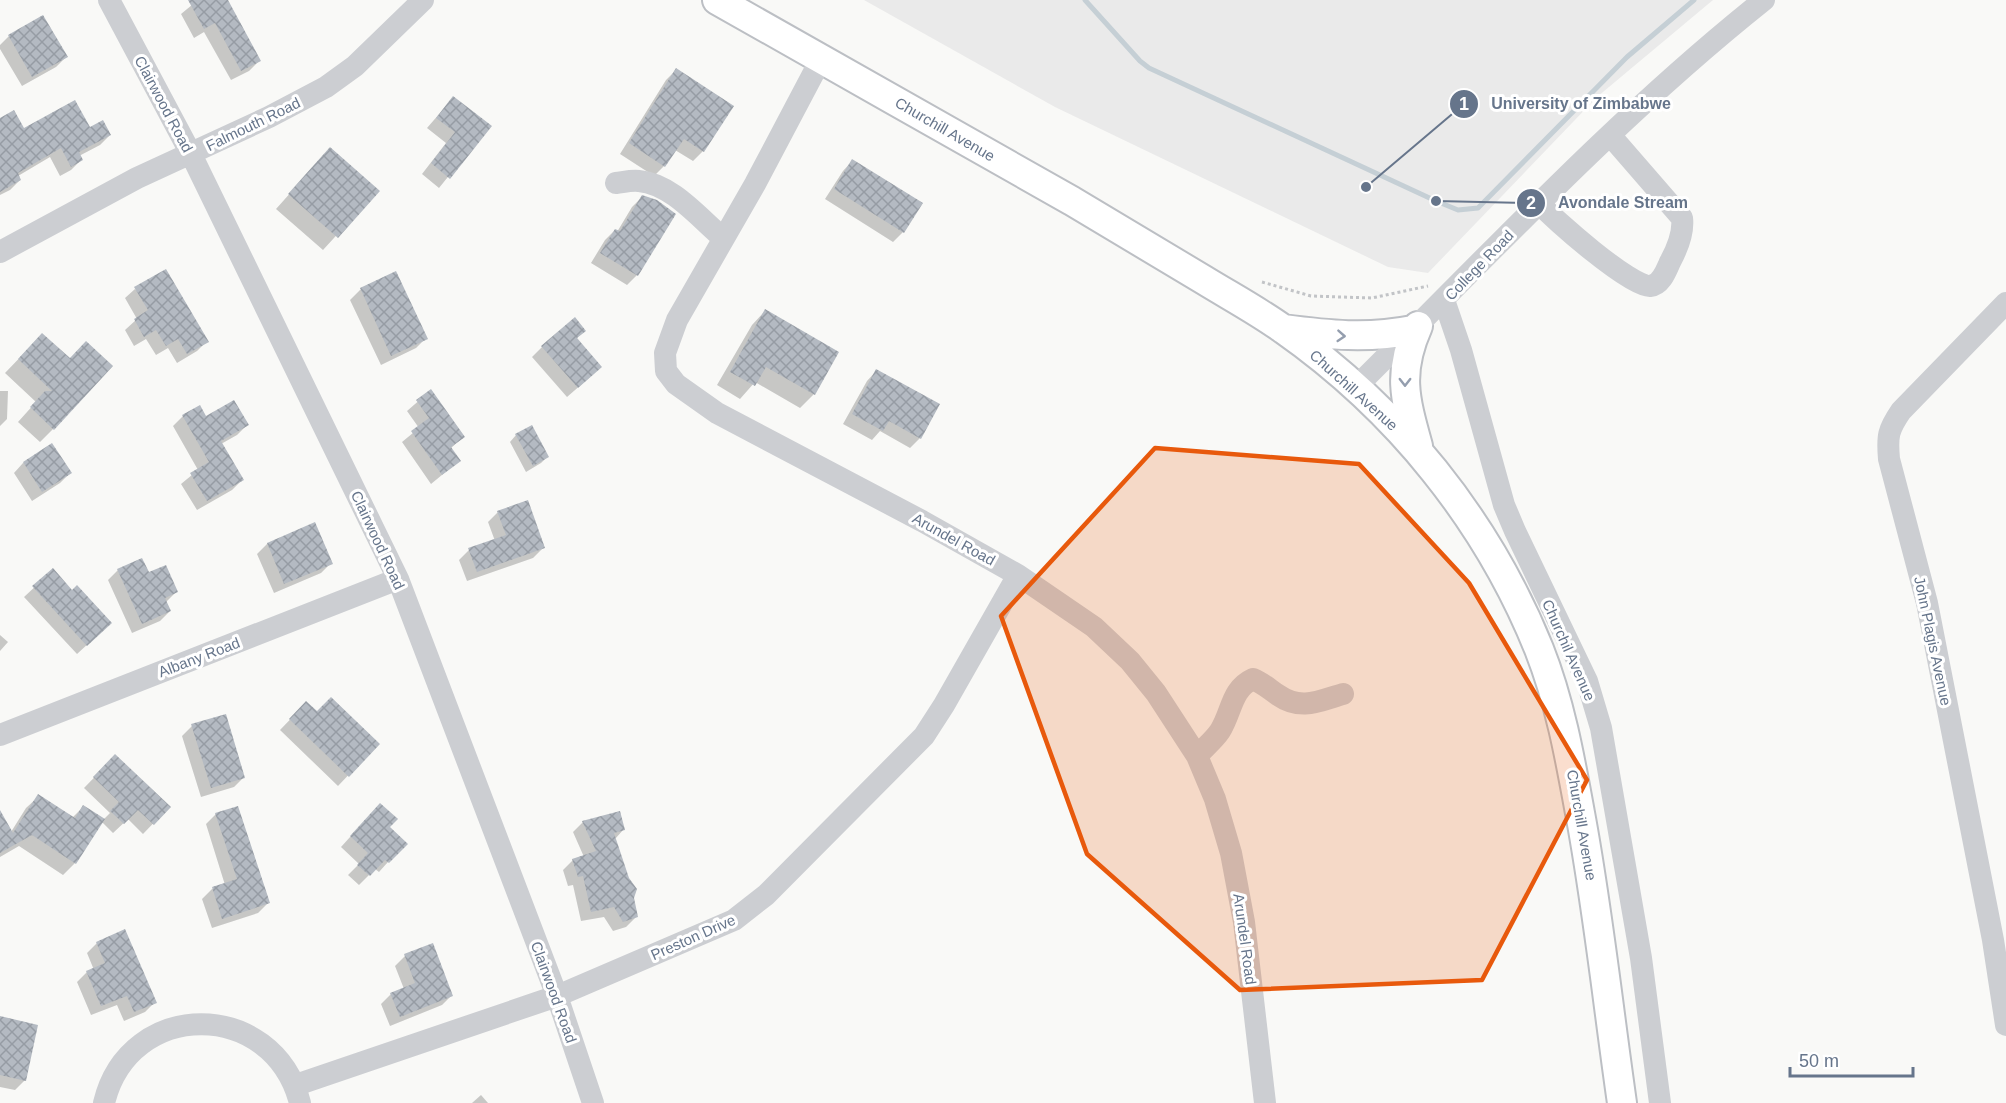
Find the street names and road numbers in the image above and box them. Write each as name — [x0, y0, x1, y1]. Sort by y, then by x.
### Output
street label: Clairwood Road — [131, 53, 197, 155]
street label: Falmouth Road — [203, 94, 303, 154]
street label: Churchill Avenue — [892, 94, 998, 164]
street label: College Road — [1441, 226, 1517, 304]
street label: Churchill Avenue — [1307, 346, 1401, 434]
street label: Clairwood Road — [348, 488, 408, 592]
street label: Arundel Road — [910, 509, 998, 569]
street label: John Plagis Avenue — [1911, 575, 1955, 707]
street label: Churchil Avenue — [1539, 597, 1599, 703]
street label: Albany Road — [156, 634, 242, 680]
street label: Churchill Avenue — [1564, 768, 1600, 882]
street label: Arundel Road — [1230, 892, 1260, 986]
street label: Preston Drive — [648, 911, 738, 963]
street label: Clairwood Road — [528, 939, 580, 1045]

